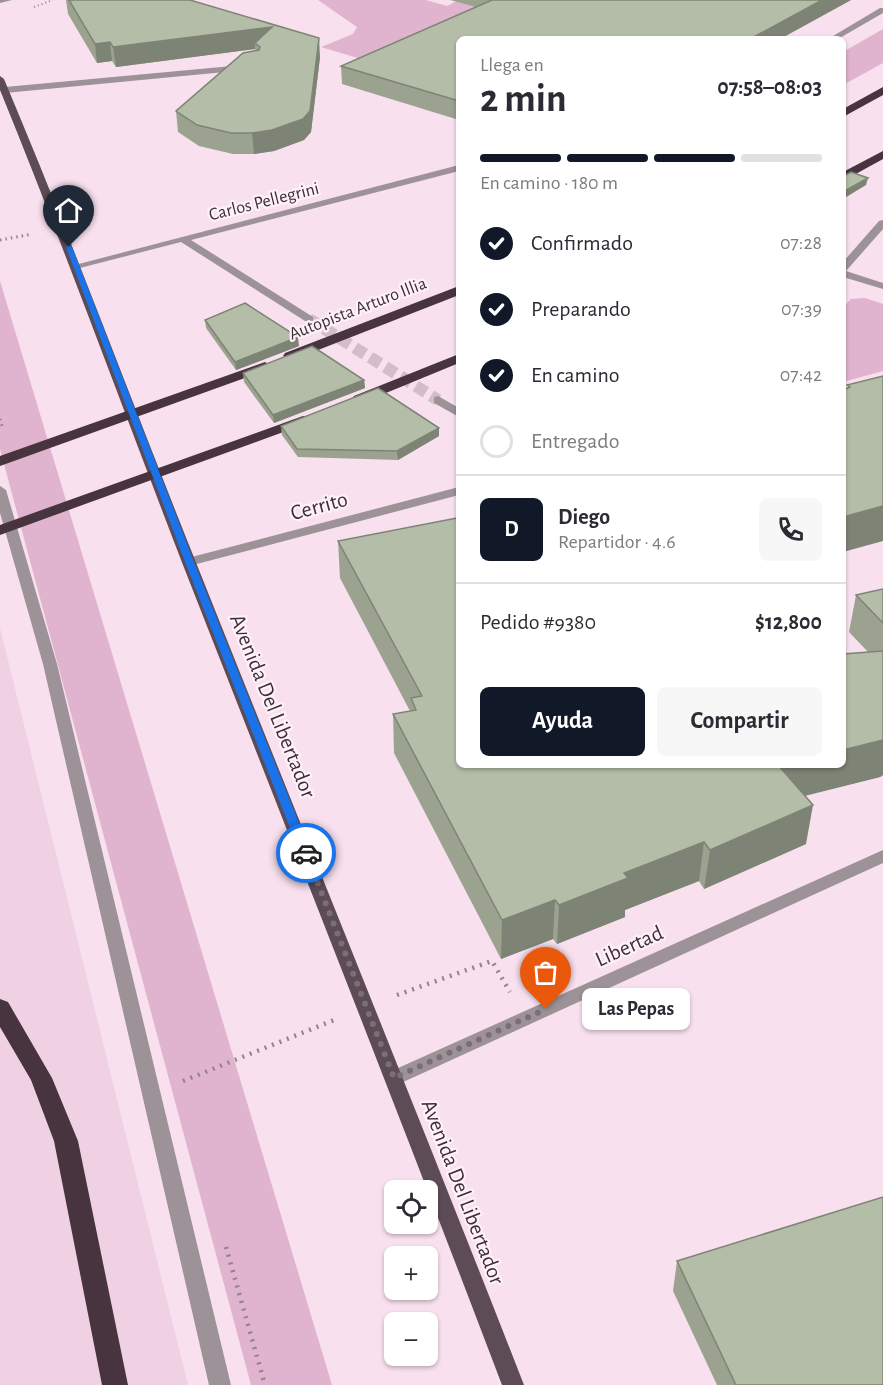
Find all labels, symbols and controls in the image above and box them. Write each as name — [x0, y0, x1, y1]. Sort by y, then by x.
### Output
text: Llega en — [480, 55, 544, 75]
text: 07:58–08:03 — [717, 76, 822, 98]
text: 2 min — [480, 80, 567, 119]
text: En camino · 180 m — [480, 173, 618, 193]
street label: Carlos Pellegrini — [207, 180, 321, 224]
pin — [43, 185, 94, 247]
icon: home — [52, 194, 85, 227]
icon: check — [480, 227, 513, 260]
text: Confirmado — [531, 232, 633, 254]
text: 07:28 — [780, 233, 822, 253]
street label: Autopista Arturo Illia — [287, 275, 429, 343]
icon: check — [480, 293, 513, 326]
text: Preparando — [531, 298, 631, 320]
text: 07:39 — [781, 299, 822, 319]
icon: check — [480, 359, 513, 392]
text: En camino — [531, 364, 620, 386]
text: 07:42 — [780, 365, 822, 385]
text: Entregado — [531, 430, 620, 452]
street label: Cerrito — [288, 488, 350, 524]
button: phone — [759, 498, 822, 561]
text: Diego — [558, 506, 610, 528]
text: D — [504, 518, 519, 540]
text: Repartidor · 4.6 — [558, 532, 676, 552]
street label: Avenida Del Libertador — [226, 611, 320, 801]
text: Pedido #9380 — [480, 611, 596, 633]
text: $12,800 — [755, 611, 822, 633]
button: Ayuda — [480, 687, 645, 756]
button: Compartir — [657, 687, 822, 756]
courier — [276, 823, 336, 883]
icon: car — [290, 837, 323, 870]
street label: Libertad — [592, 921, 666, 971]
pin — [520, 947, 571, 1009]
icon: bag — [529, 956, 562, 989]
callout: Las Pepas — [582, 988, 690, 1030]
text: Las Pepas — [598, 999, 674, 1019]
street label: Avenida Del Libertador — [418, 1097, 508, 1287]
map controls — [384, 1180, 438, 1366]
button: locate — [384, 1180, 438, 1234]
button: + — [384, 1246, 438, 1300]
button: − — [384, 1312, 438, 1366]

